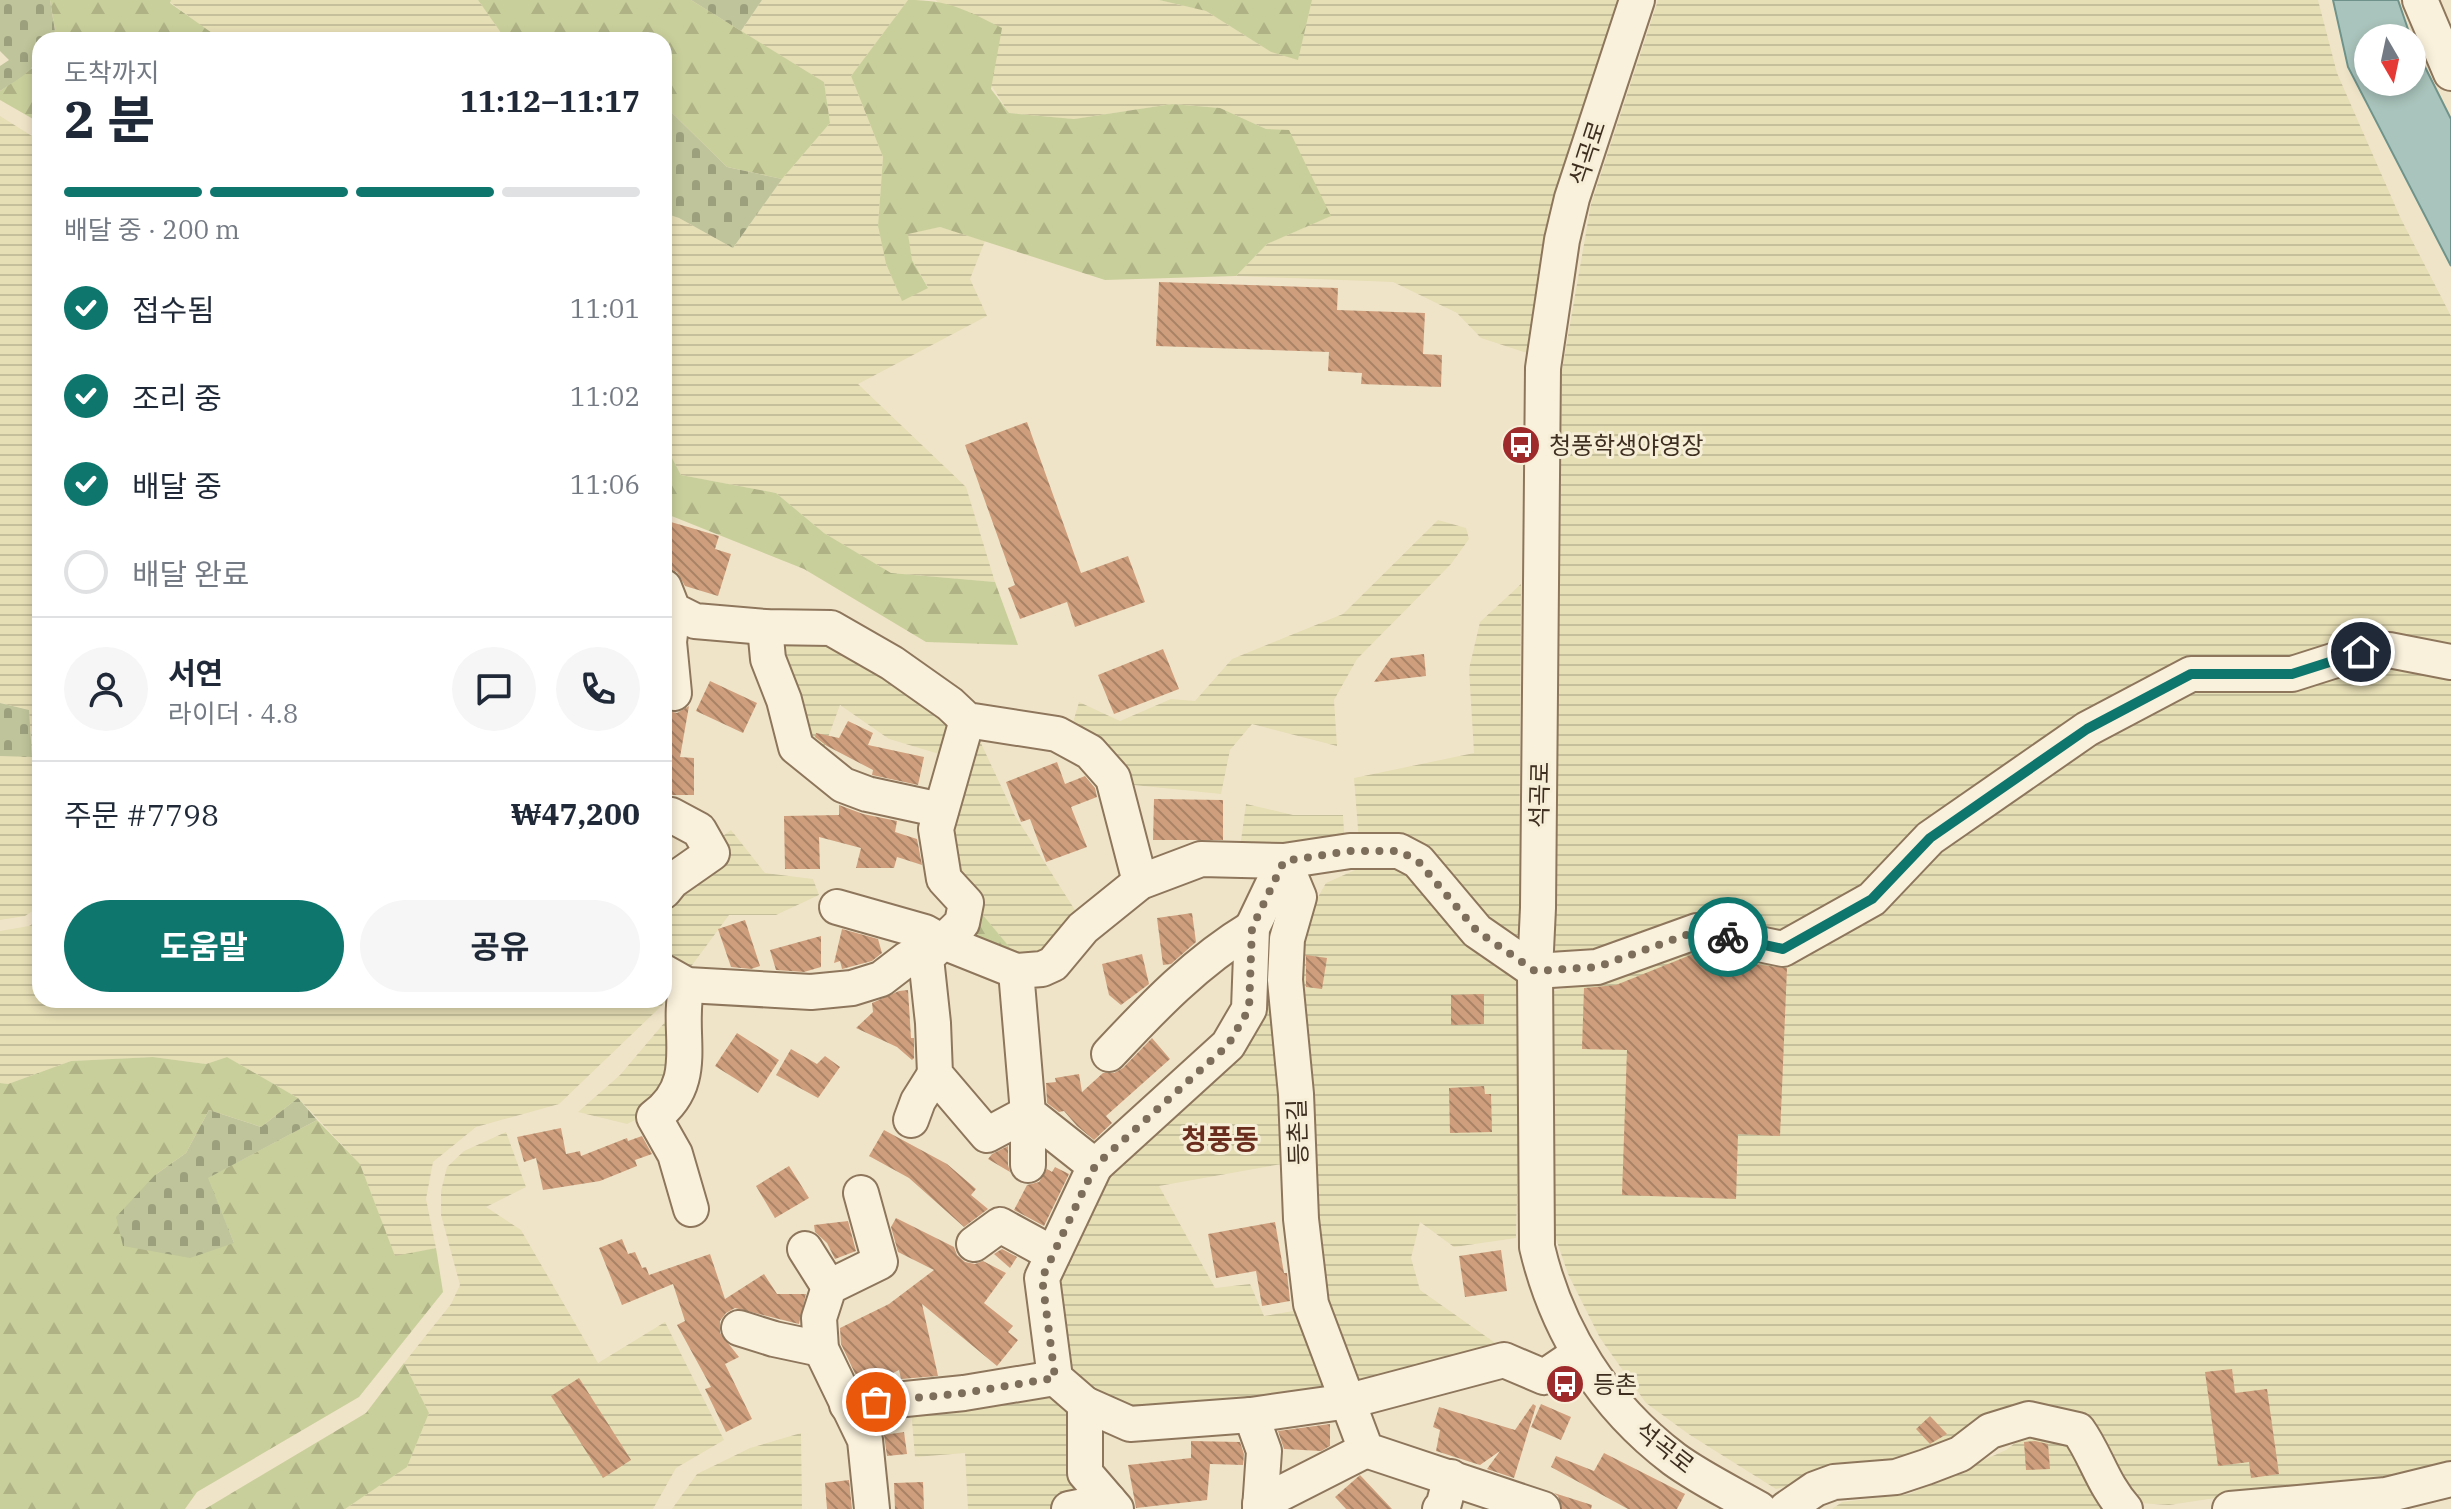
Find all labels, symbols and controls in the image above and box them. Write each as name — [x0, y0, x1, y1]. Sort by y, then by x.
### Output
north arrow — [2354, 24, 2426, 96]
map controls — [2354, 24, 2426, 96]
text: 도착까지 — [64, 55, 160, 89]
text: 11:12–11:17 — [460, 81, 640, 120]
text: 2 분 — [64, 85, 155, 152]
street label: 석곡로 — [1562, 117, 1612, 189]
text: 배달 중 · 200 m — [64, 212, 240, 246]
icon: check — [64, 286, 108, 330]
text: 접수됨 — [132, 290, 215, 329]
text: 11:01 — [570, 291, 640, 325]
icon: check — [64, 374, 108, 418]
text: 조리 중 — [132, 378, 222, 417]
text: 11:02 — [570, 379, 640, 413]
bus stop icon: 청풍학생야영장 — [1500, 424, 1542, 466]
place label: 청풍학생야영장 — [1549, 429, 1704, 461]
icon: check — [64, 462, 108, 506]
text: 배달 중 — [132, 466, 222, 505]
text: 11:06 — [570, 467, 640, 501]
text: 배달 완료 — [132, 554, 249, 593]
pin — [2327, 618, 2395, 686]
icon: home — [2339, 630, 2383, 674]
button: person — [64, 647, 148, 731]
button: chat — [452, 647, 536, 731]
button: phone — [556, 647, 640, 731]
text: 서연 — [168, 653, 223, 692]
text: 라이더 · 4.8 — [168, 696, 298, 730]
street label: 석곡로 — [1522, 762, 1556, 828]
text: ₩47,200 — [511, 794, 640, 833]
text: 주문 #7798 — [64, 795, 219, 834]
courier — [1688, 897, 1768, 977]
button: 도움말 — [64, 900, 344, 992]
button: 공유 — [360, 900, 640, 992]
icon: bike — [1706, 915, 1750, 959]
street label: 등촌길 — [1280, 1098, 1314, 1166]
district label: 청풍동 — [1181, 1120, 1259, 1157]
bus stop icon: 등촌 — [1544, 1363, 1586, 1405]
pin — [842, 1368, 910, 1436]
place label: 등촌 — [1593, 1368, 1637, 1400]
icon: bag — [854, 1380, 898, 1424]
street label: 석곡로 — [1629, 1414, 1701, 1480]

